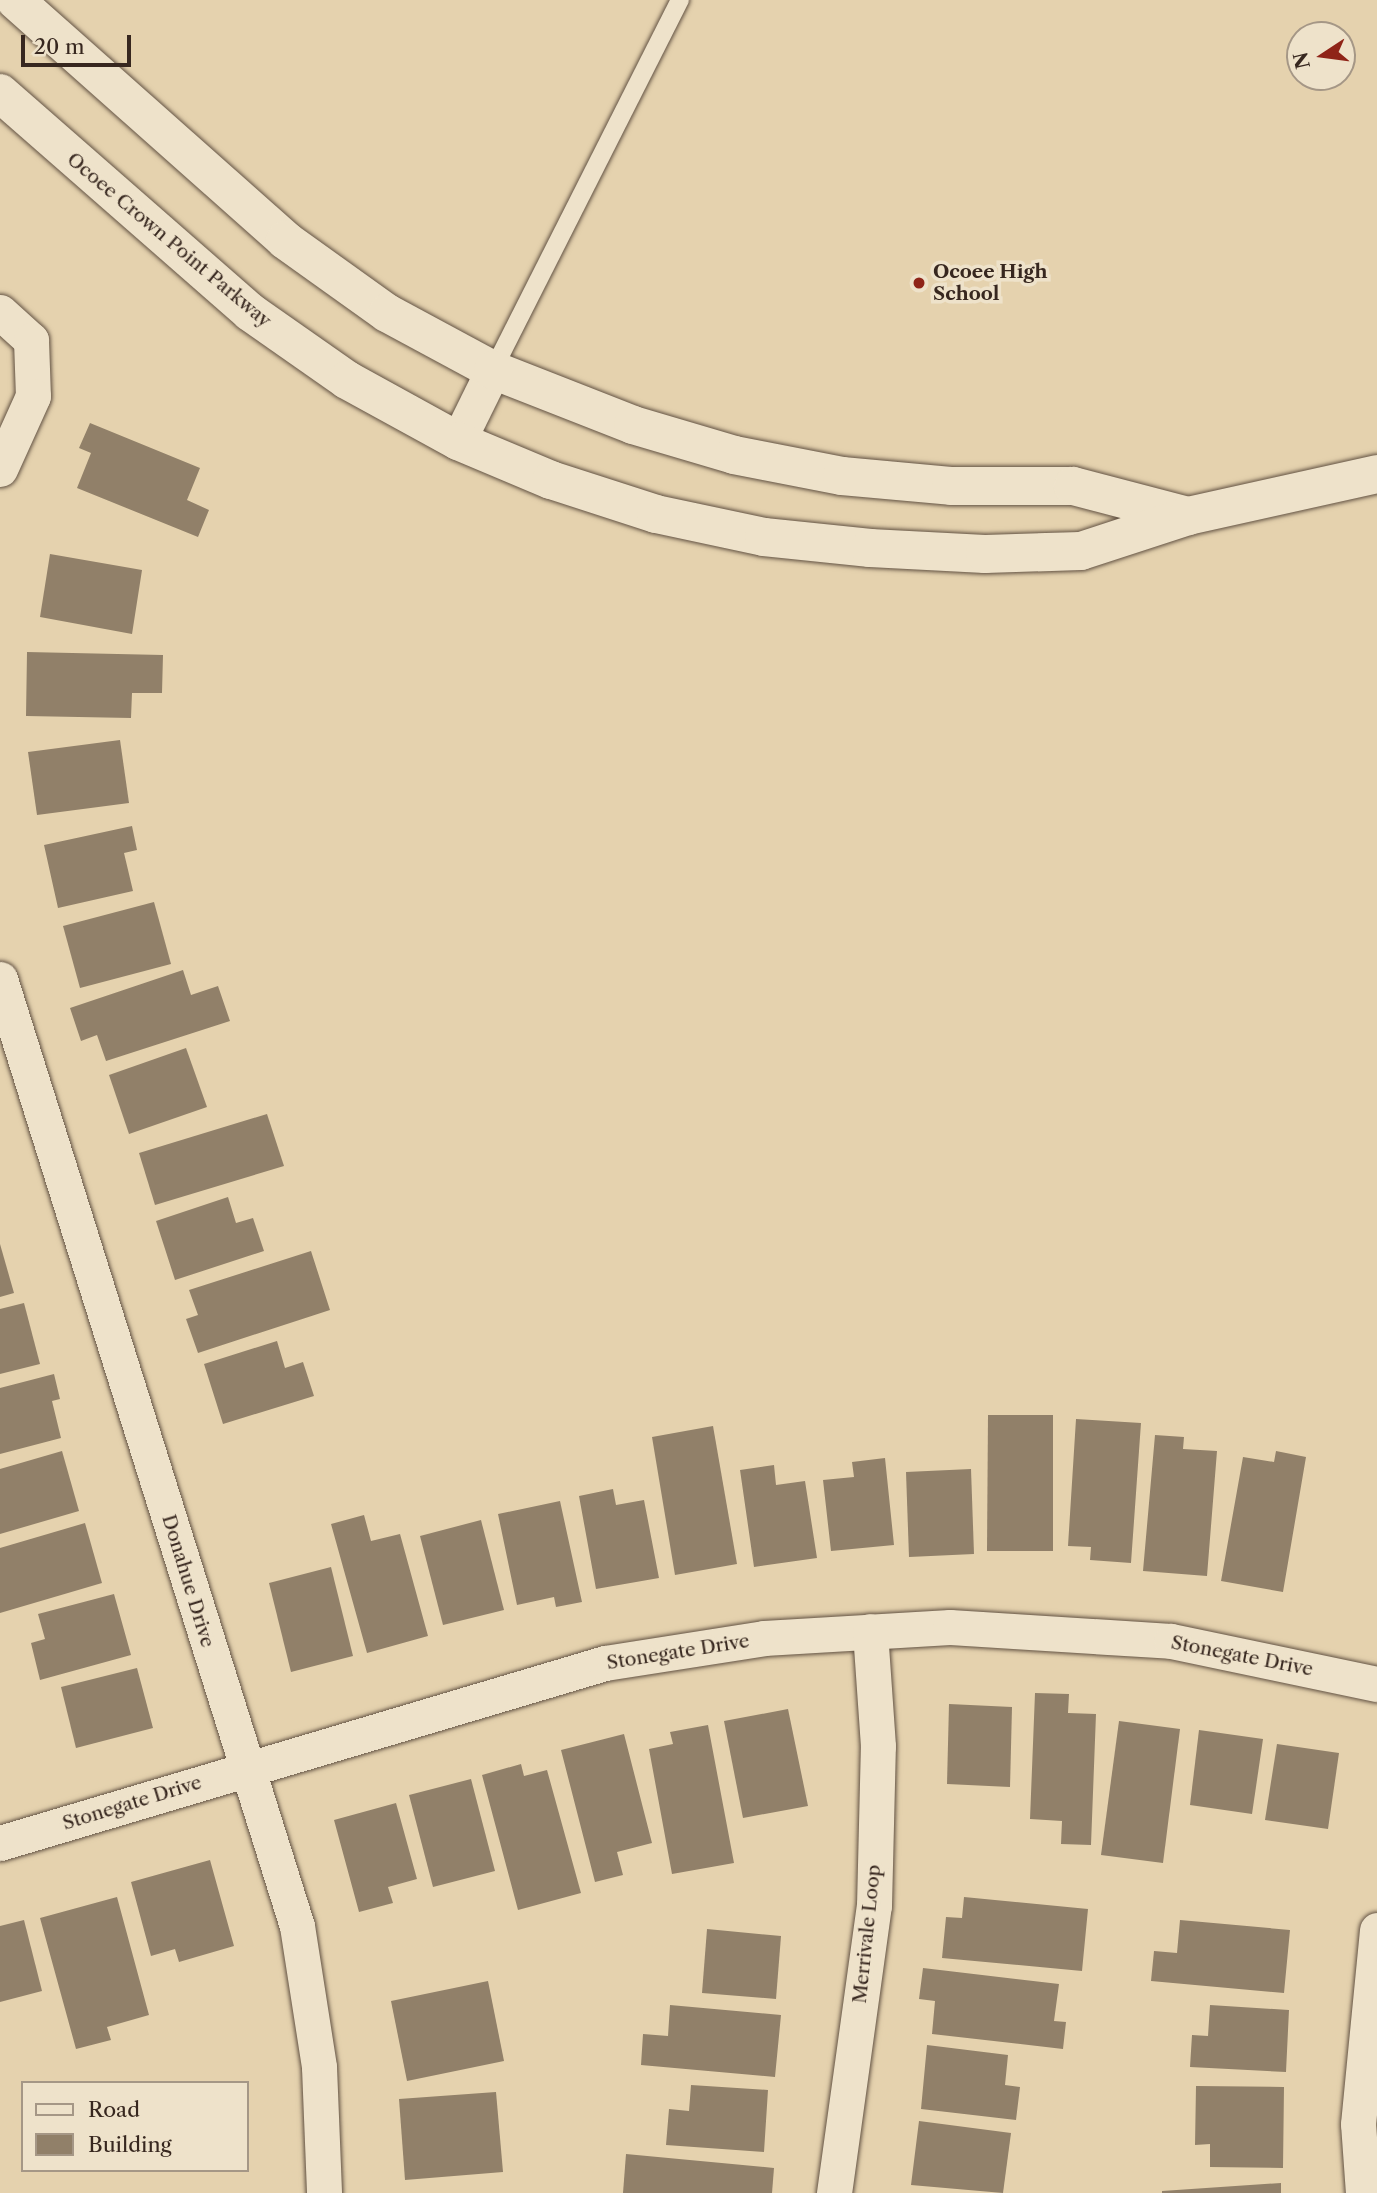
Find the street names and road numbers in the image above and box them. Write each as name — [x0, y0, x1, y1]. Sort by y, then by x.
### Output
street label: Ocoee Crown Point Parkway — [62, 148, 276, 332]
street label: Donahue Drive — [157, 1512, 219, 1650]
street label: Stonegate Drive — [605, 1629, 751, 1675]
street label: Stonegate Drive — [1169, 1631, 1315, 1681]
street label: Stonegate Drive — [60, 1771, 204, 1835]
street label: Merrivale Loop — [848, 1863, 886, 2005]

